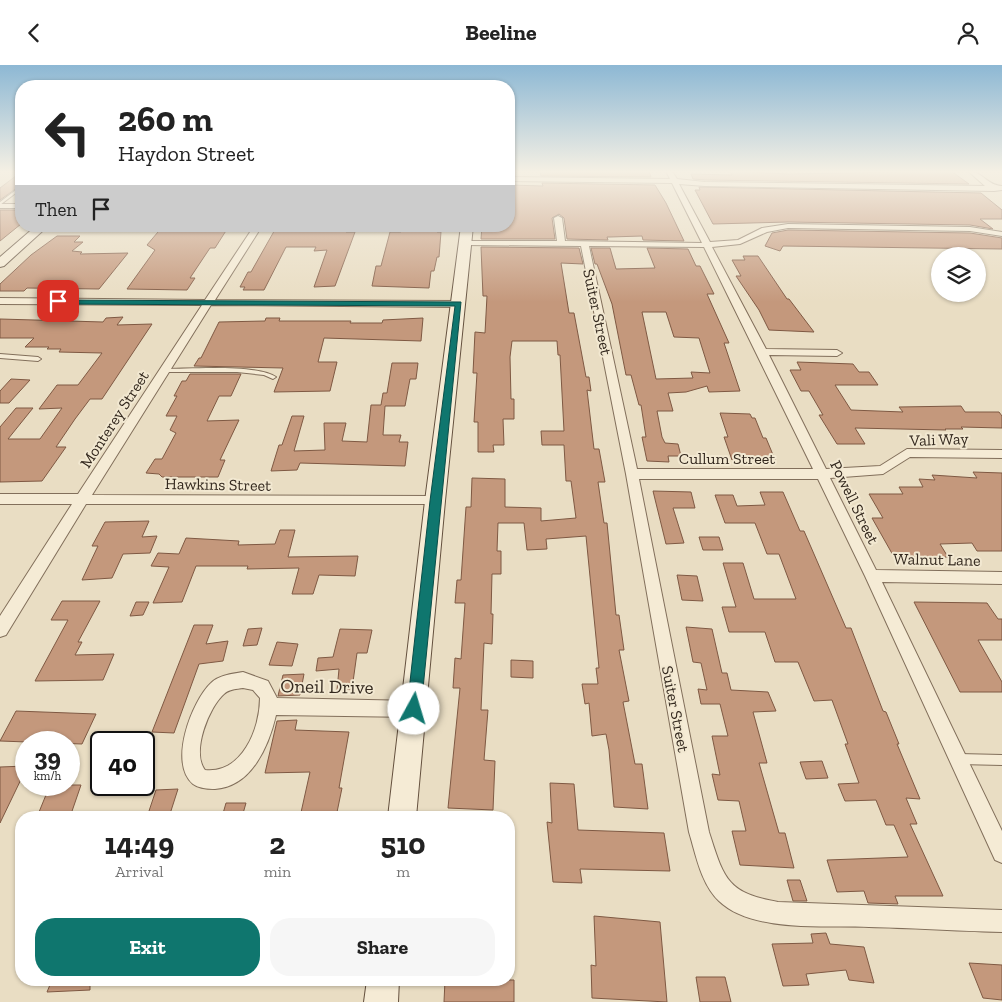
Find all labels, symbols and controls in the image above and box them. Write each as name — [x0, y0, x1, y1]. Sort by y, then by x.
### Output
icon: back — [20, 19, 48, 47]
text: Beeline — [465, 19, 537, 46]
icon: person — [954, 19, 982, 47]
text: 260 m — [118, 98, 213, 140]
icon: left — [35, 100, 100, 165]
text: Haydon Street — [118, 140, 254, 167]
icon: arrive — [87, 195, 115, 223]
text: Then — [35, 198, 77, 221]
map controls — [931, 247, 986, 302]
button: layers — [931, 247, 986, 302]
street label: Suiter Street — [579, 267, 616, 357]
pin — [37, 280, 79, 322]
icon: arrive — [44, 287, 72, 315]
street label: Monterey Street — [76, 367, 153, 471]
street label: Vali Way — [908, 429, 970, 450]
street label: Cullum Street — [679, 449, 775, 468]
street label: Powell Street — [826, 457, 883, 547]
street label: Hawkins Street — [165, 474, 271, 495]
street label: Walnut Lane — [893, 549, 981, 570]
street label: Suiter Street — [658, 664, 693, 754]
street label: Oneil Drive — [280, 674, 374, 699]
position arrow — [387, 682, 439, 734]
speed limit sign: 40 — [90, 731, 155, 796]
text: 39 — [34, 742, 61, 772]
text: km/h — [34, 769, 61, 783]
text: 14:49 — [104, 826, 174, 862]
text: 2 — [269, 826, 285, 862]
text: 510 — [381, 826, 426, 862]
text: Arrival — [115, 862, 163, 881]
text: min — [264, 862, 291, 881]
text: m — [396, 862, 410, 881]
button: Exit — [35, 918, 260, 976]
button: Share — [270, 918, 495, 976]

